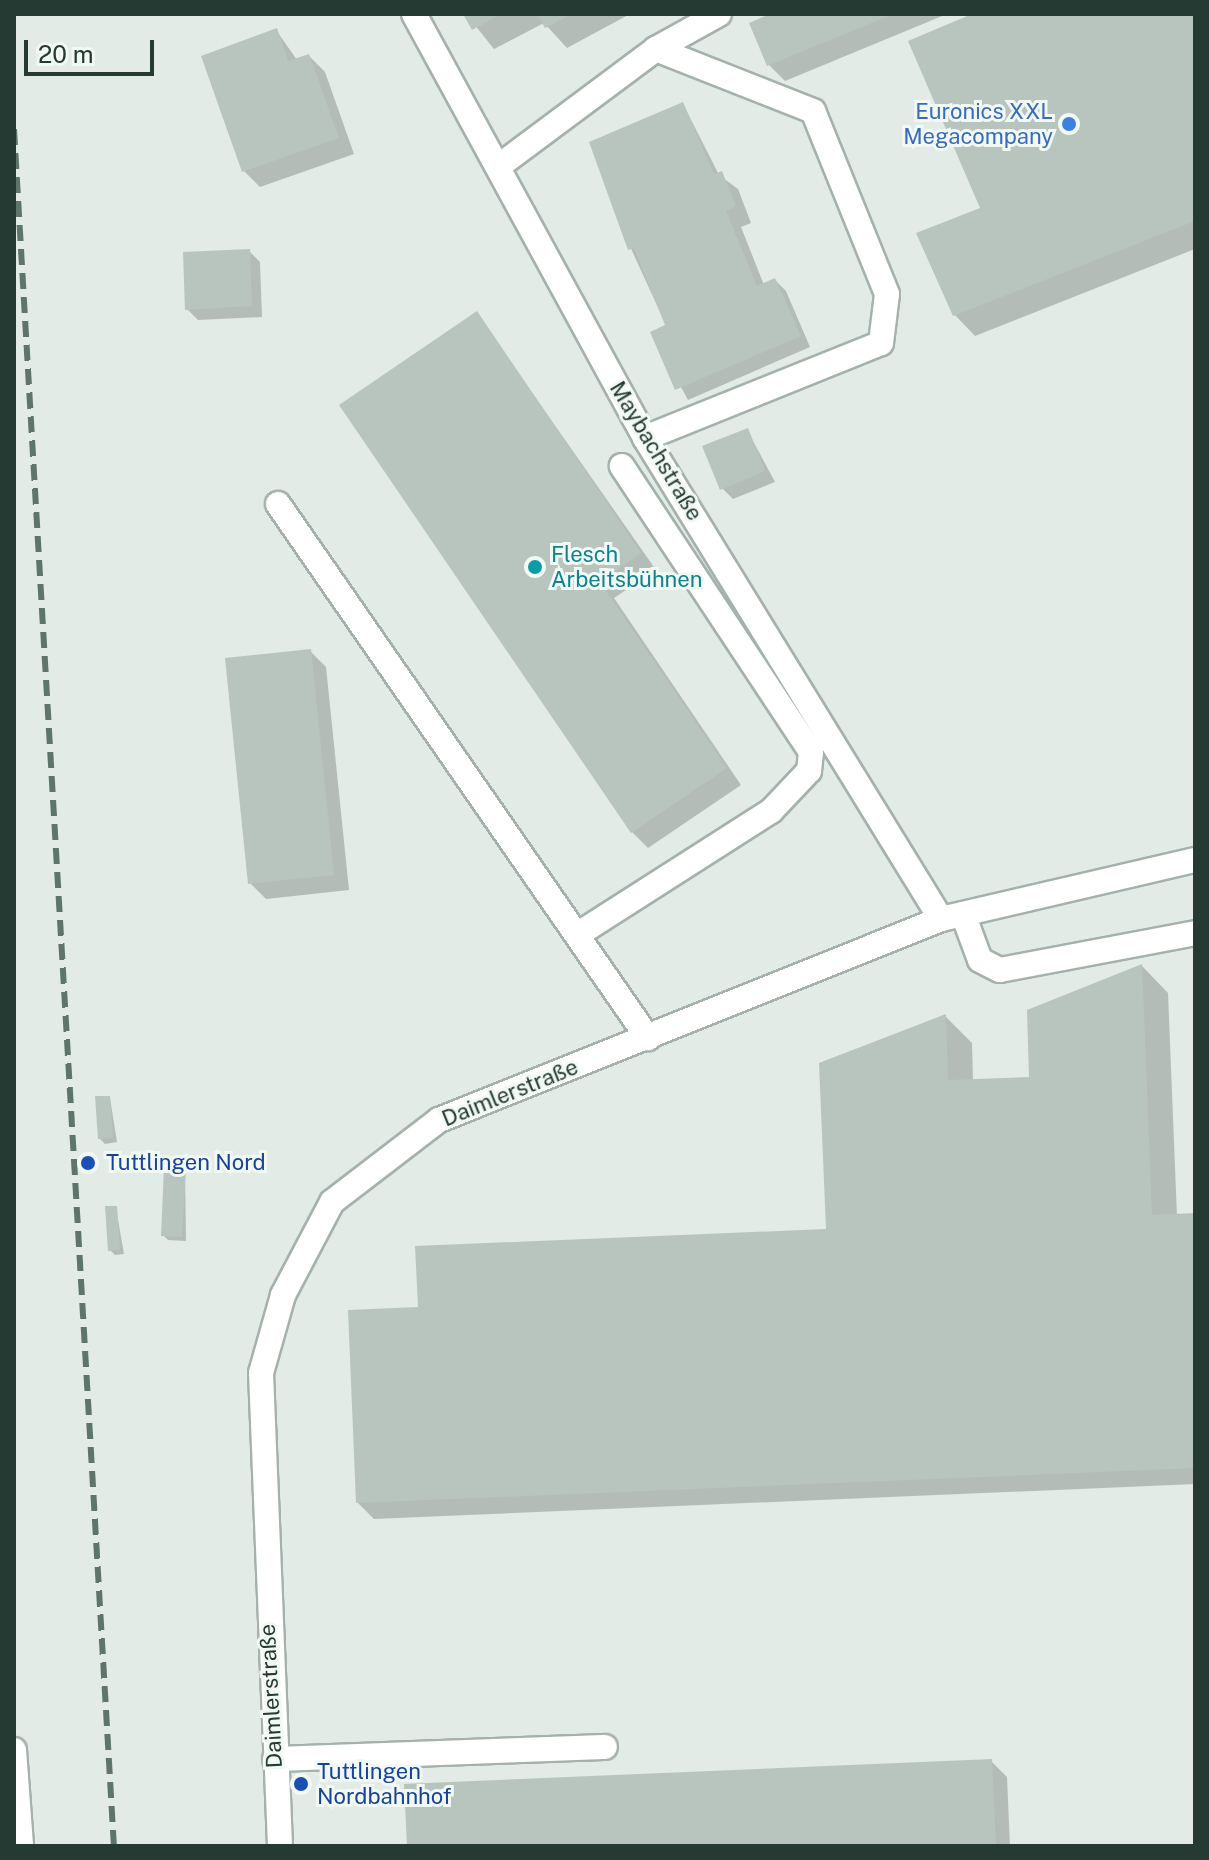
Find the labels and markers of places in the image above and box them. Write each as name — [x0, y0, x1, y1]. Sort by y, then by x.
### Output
place label: Euronics XXL Megacompany — [903, 98, 1053, 150]
marker: Euronics XXL Megacompany — [1060, 115, 1078, 133]
place label: Flesch Arbeitsbühnen — [551, 541, 702, 592]
marker: Flesch Arbeitsbühnen — [526, 558, 544, 576]
place label: Tuttlingen Nord — [106, 1150, 266, 1176]
marker: Tuttlingen Nord — [77, 1152, 99, 1174]
place label: Tuttlingen Nordbahnhof — [317, 1758, 451, 1810]
marker: Tuttlingen Nordbahnhof — [292, 1775, 310, 1793]

